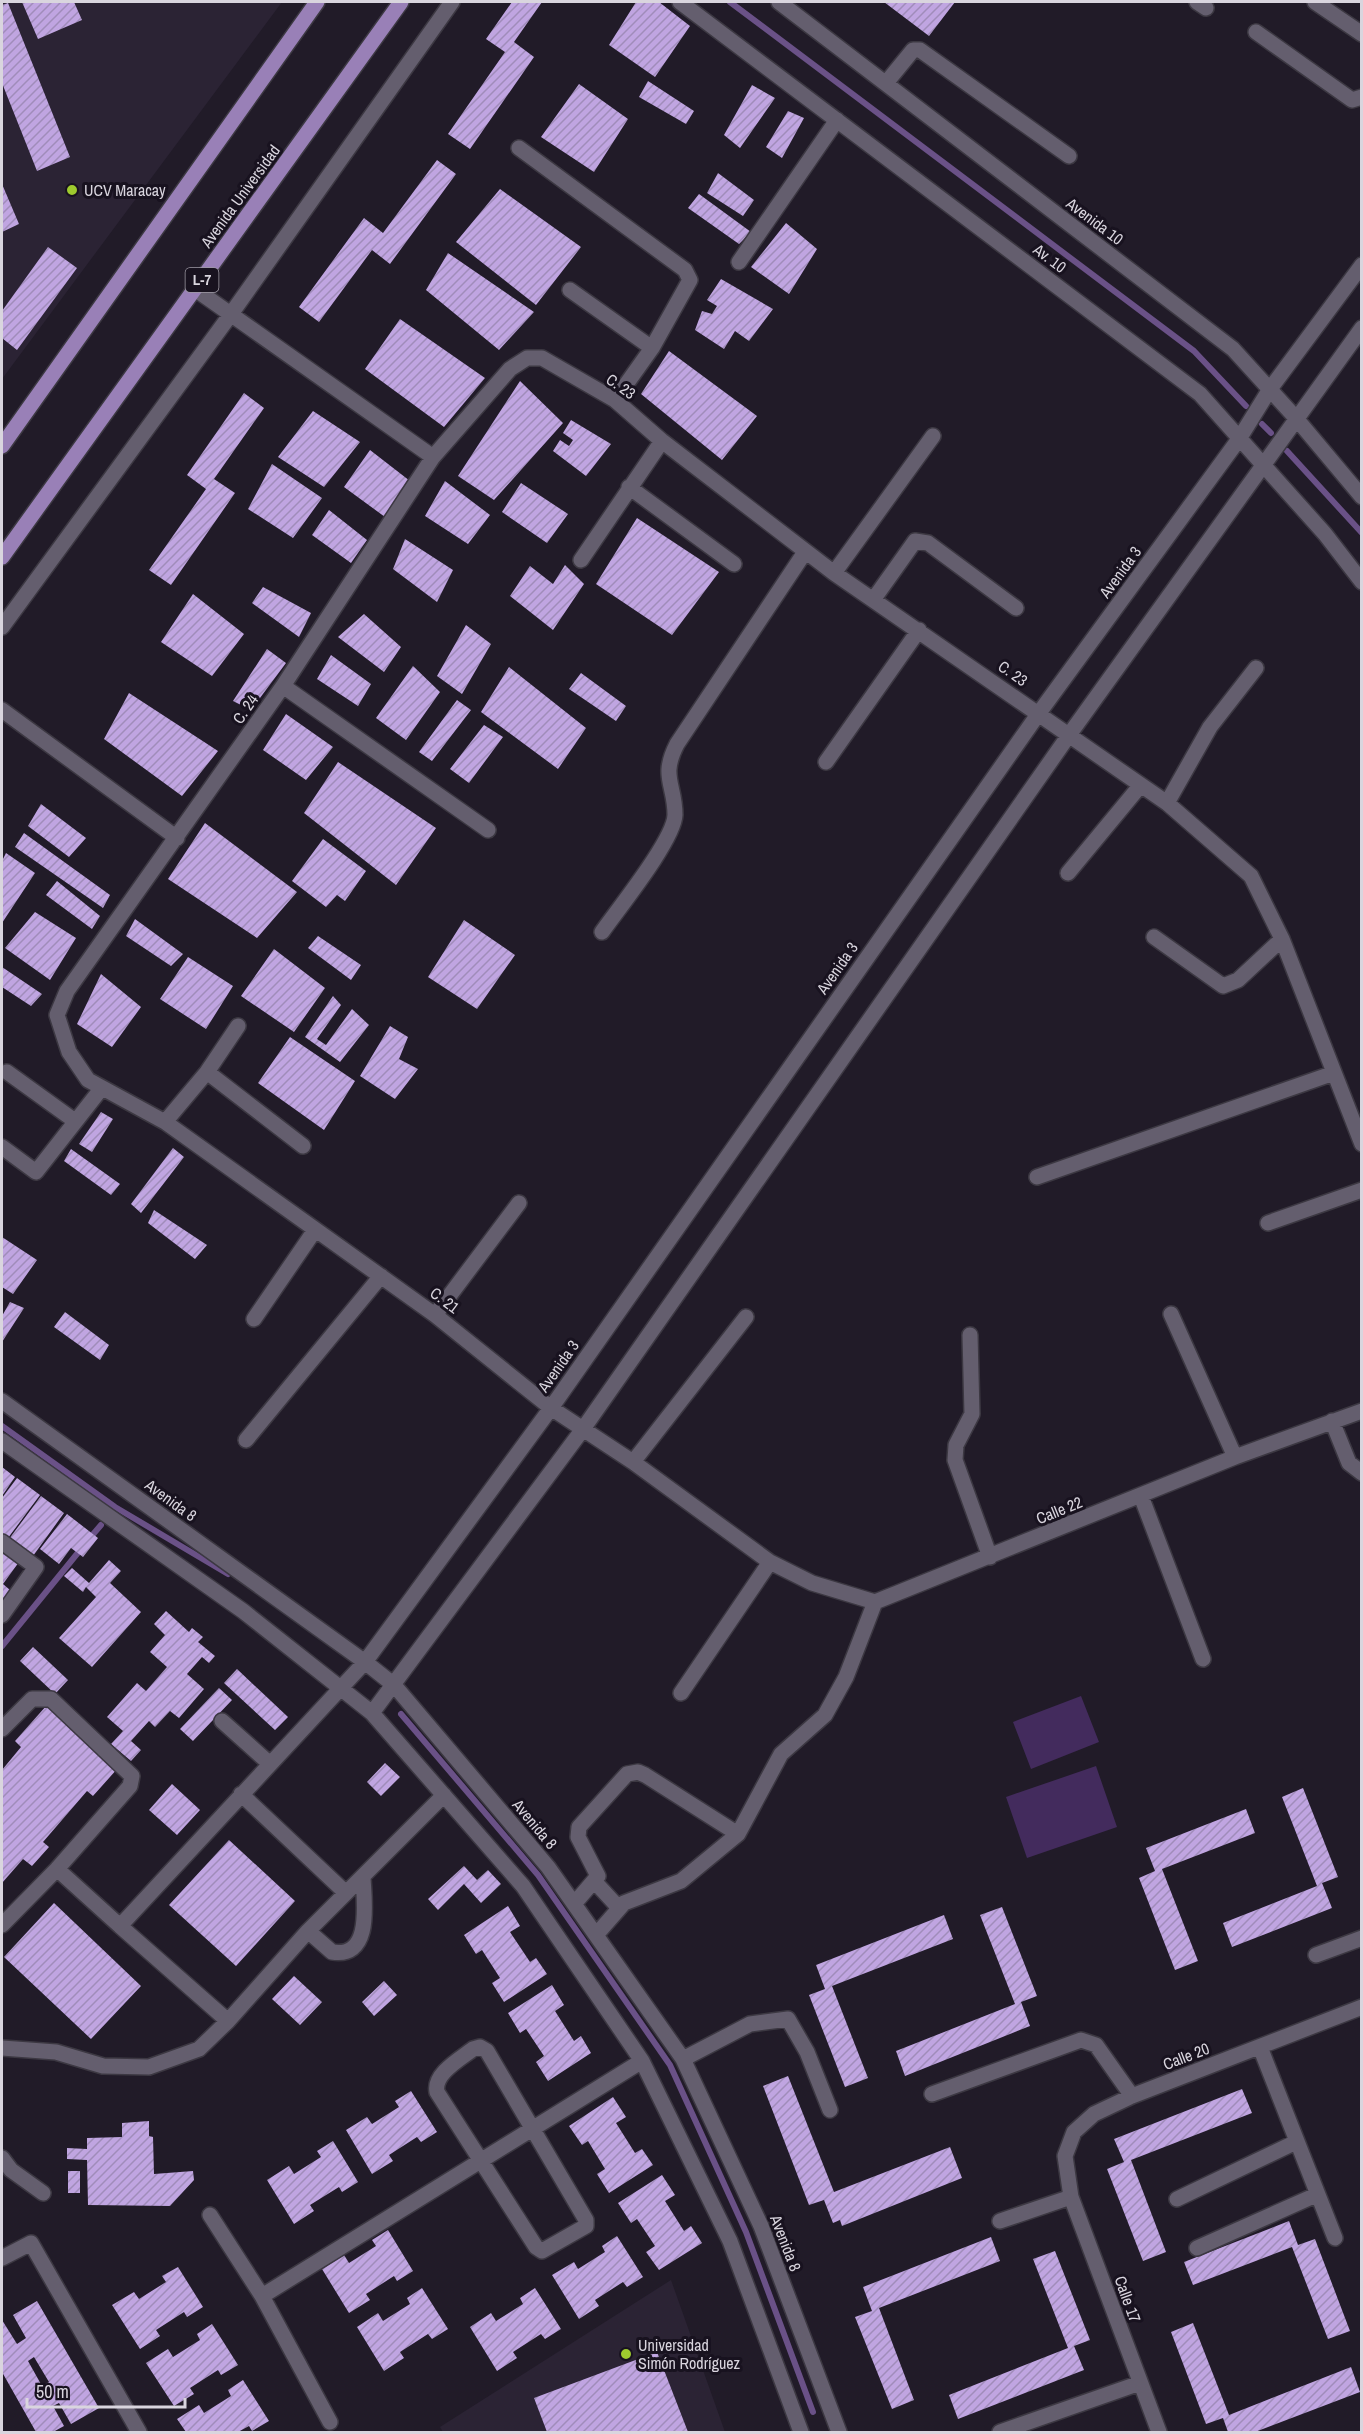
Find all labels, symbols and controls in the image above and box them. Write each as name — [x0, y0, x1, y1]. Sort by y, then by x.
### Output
street label: Avenida Universidad — [195, 140, 285, 253]
place label: UCV Maracay — [84, 179, 166, 201]
marker: UCV Maracay — [65, 183, 79, 197]
street label: Avenida 10 — [1061, 192, 1128, 250]
street label: Av. 10 — [1028, 238, 1071, 278]
road number: L-7 — [186, 268, 218, 292]
street label: C. 23 — [602, 368, 640, 404]
street label: Avenida 3 — [1093, 542, 1146, 603]
street label: C. 23 — [994, 655, 1032, 691]
street label: C. 24 — [227, 690, 263, 728]
street label: Avenida 3 — [811, 938, 863, 999]
street label: C. 21 — [426, 1282, 465, 1319]
street label: Avenida 3 — [532, 1336, 584, 1397]
street label: Avenida 8 — [140, 1473, 201, 1526]
street label: Calle 22 — [1033, 1491, 1085, 1529]
street label: Avenida 8 — [507, 1794, 562, 1854]
street label: Calle 20 — [1160, 2037, 1212, 2075]
street label: Avenida 8 — [765, 2211, 807, 2274]
street label: Calle 17 — [1109, 2273, 1147, 2325]
place label: Universidad Simón Rodríguez — [638, 2334, 741, 2374]
marker: Universidad Simón Rodríguez — [619, 2347, 633, 2361]
scale bar — [27, 2371, 184, 2409]
text: 50 m — [36, 2379, 69, 2404]

